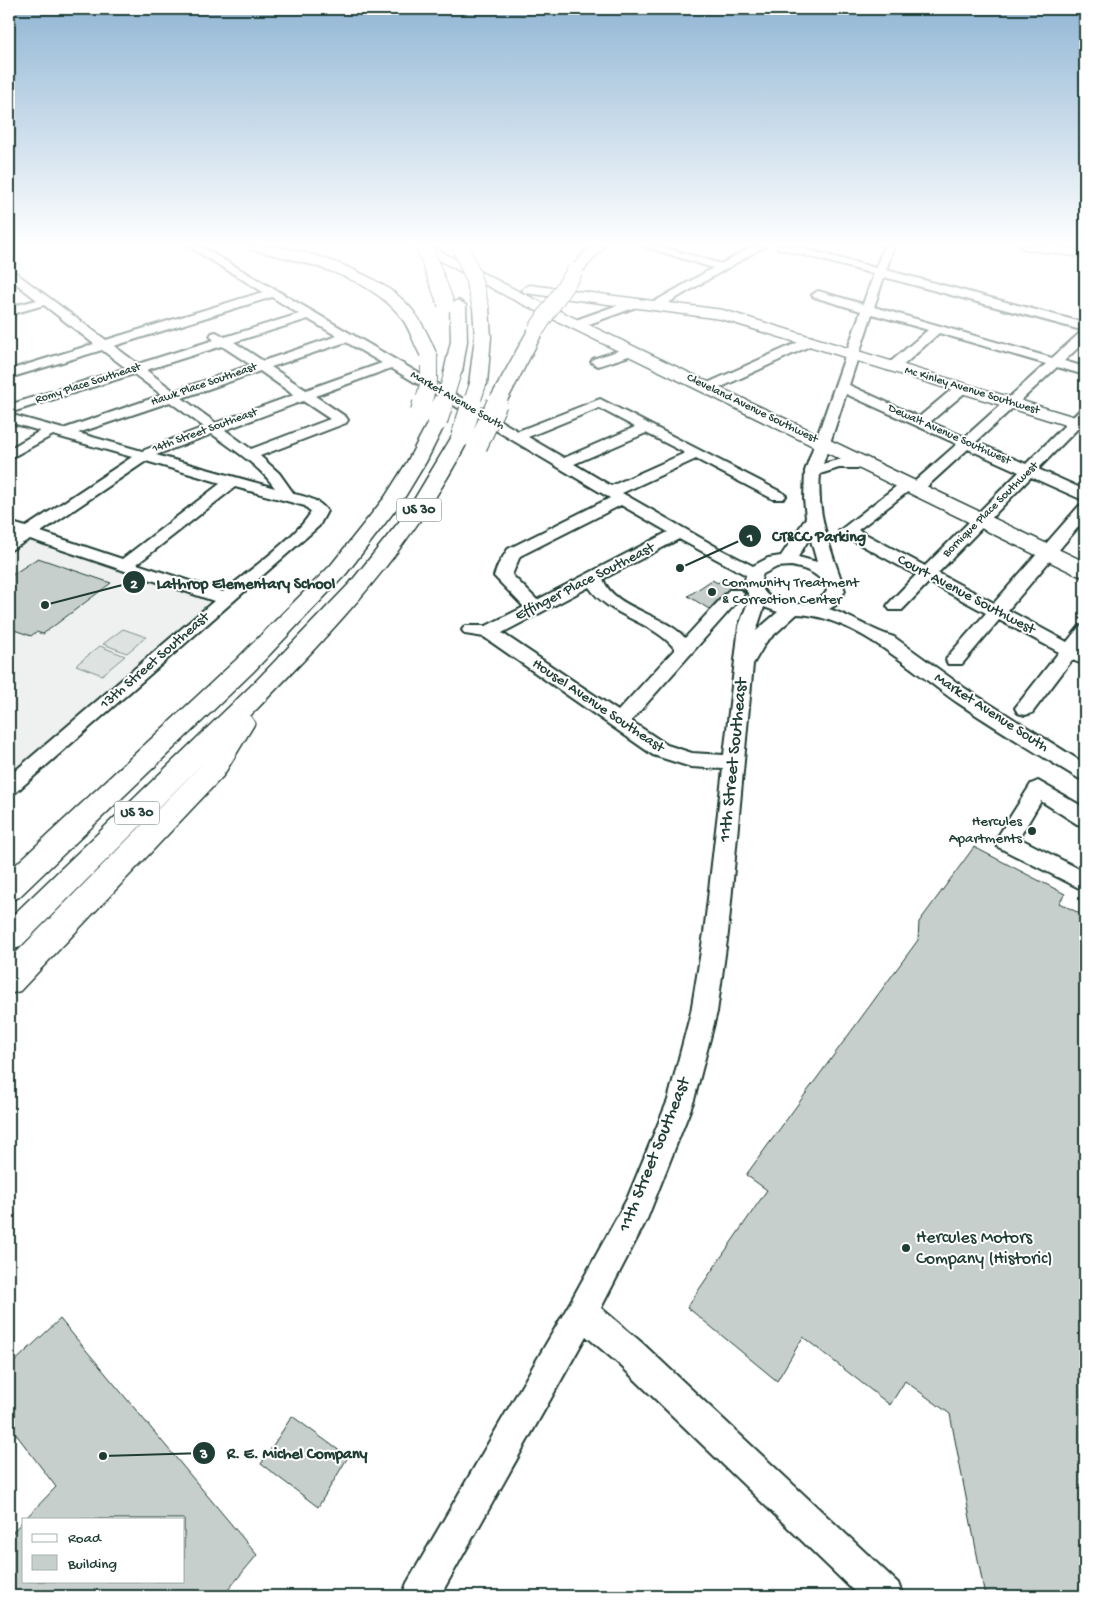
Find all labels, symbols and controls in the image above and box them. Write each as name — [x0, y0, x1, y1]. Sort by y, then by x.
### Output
street label: Romy Place Southeast — [34, 360, 143, 408]
street label: Hawk Place Southeast — [149, 360, 260, 410]
street label: Mc Kinley Avenue Southwest — [903, 364, 1042, 419]
street label: Market Avenue South — [408, 368, 507, 434]
street label: Cleveland Avenue Southwest — [684, 371, 821, 447]
street label: Dewalt Avenue Southwest — [885, 401, 1014, 469]
street label: 14th Street Southeast — [150, 405, 260, 457]
street label: Bornique Place Southwest — [940, 459, 1042, 561]
road number: US 30 — [396, 498, 442, 522]
callout: CT&CC Parking — [737, 520, 876, 551]
text: 1 — [746, 529, 753, 547]
text: CT&CC Parking — [771, 529, 866, 548]
street label: Effinger Place Southeast — [512, 538, 659, 625]
street label: Court Avenue Southwest — [894, 551, 1040, 640]
callout: Lathrop Elementary School — [121, 567, 345, 598]
place label: Community Treatment & Correction Center — [722, 574, 860, 609]
text: 2 — [130, 576, 138, 594]
text: Lathrop Elementary School — [157, 576, 336, 595]
marker: Community Treatment & Correction Center — [706, 586, 718, 598]
street label: 13th Street Southeast — [96, 607, 215, 714]
street label: Housel Avenue Southeast — [528, 655, 669, 758]
street label: Market Avenue South — [930, 669, 1052, 757]
street label: 11th Street Southeast — [715, 675, 753, 844]
road number: US 30 — [114, 801, 160, 824]
place label: Hercules Apartments — [949, 813, 1022, 848]
marker: Hercules Apartments — [1026, 825, 1038, 837]
street label: 11th Street Southeast — [614, 1073, 696, 1236]
place label: Hercules Motors Company (Historic) — [916, 1228, 1053, 1270]
marker: Hercules Motors Company (Historic) — [900, 1242, 912, 1254]
callout: R. E. Michel Company — [191, 1437, 377, 1468]
text: 3 — [199, 1446, 208, 1464]
text: R. E. Michel Company — [226, 1446, 367, 1465]
legend — [22, 1518, 185, 1582]
text: Road — [68, 1530, 102, 1548]
text: Building — [67, 1556, 117, 1574]

